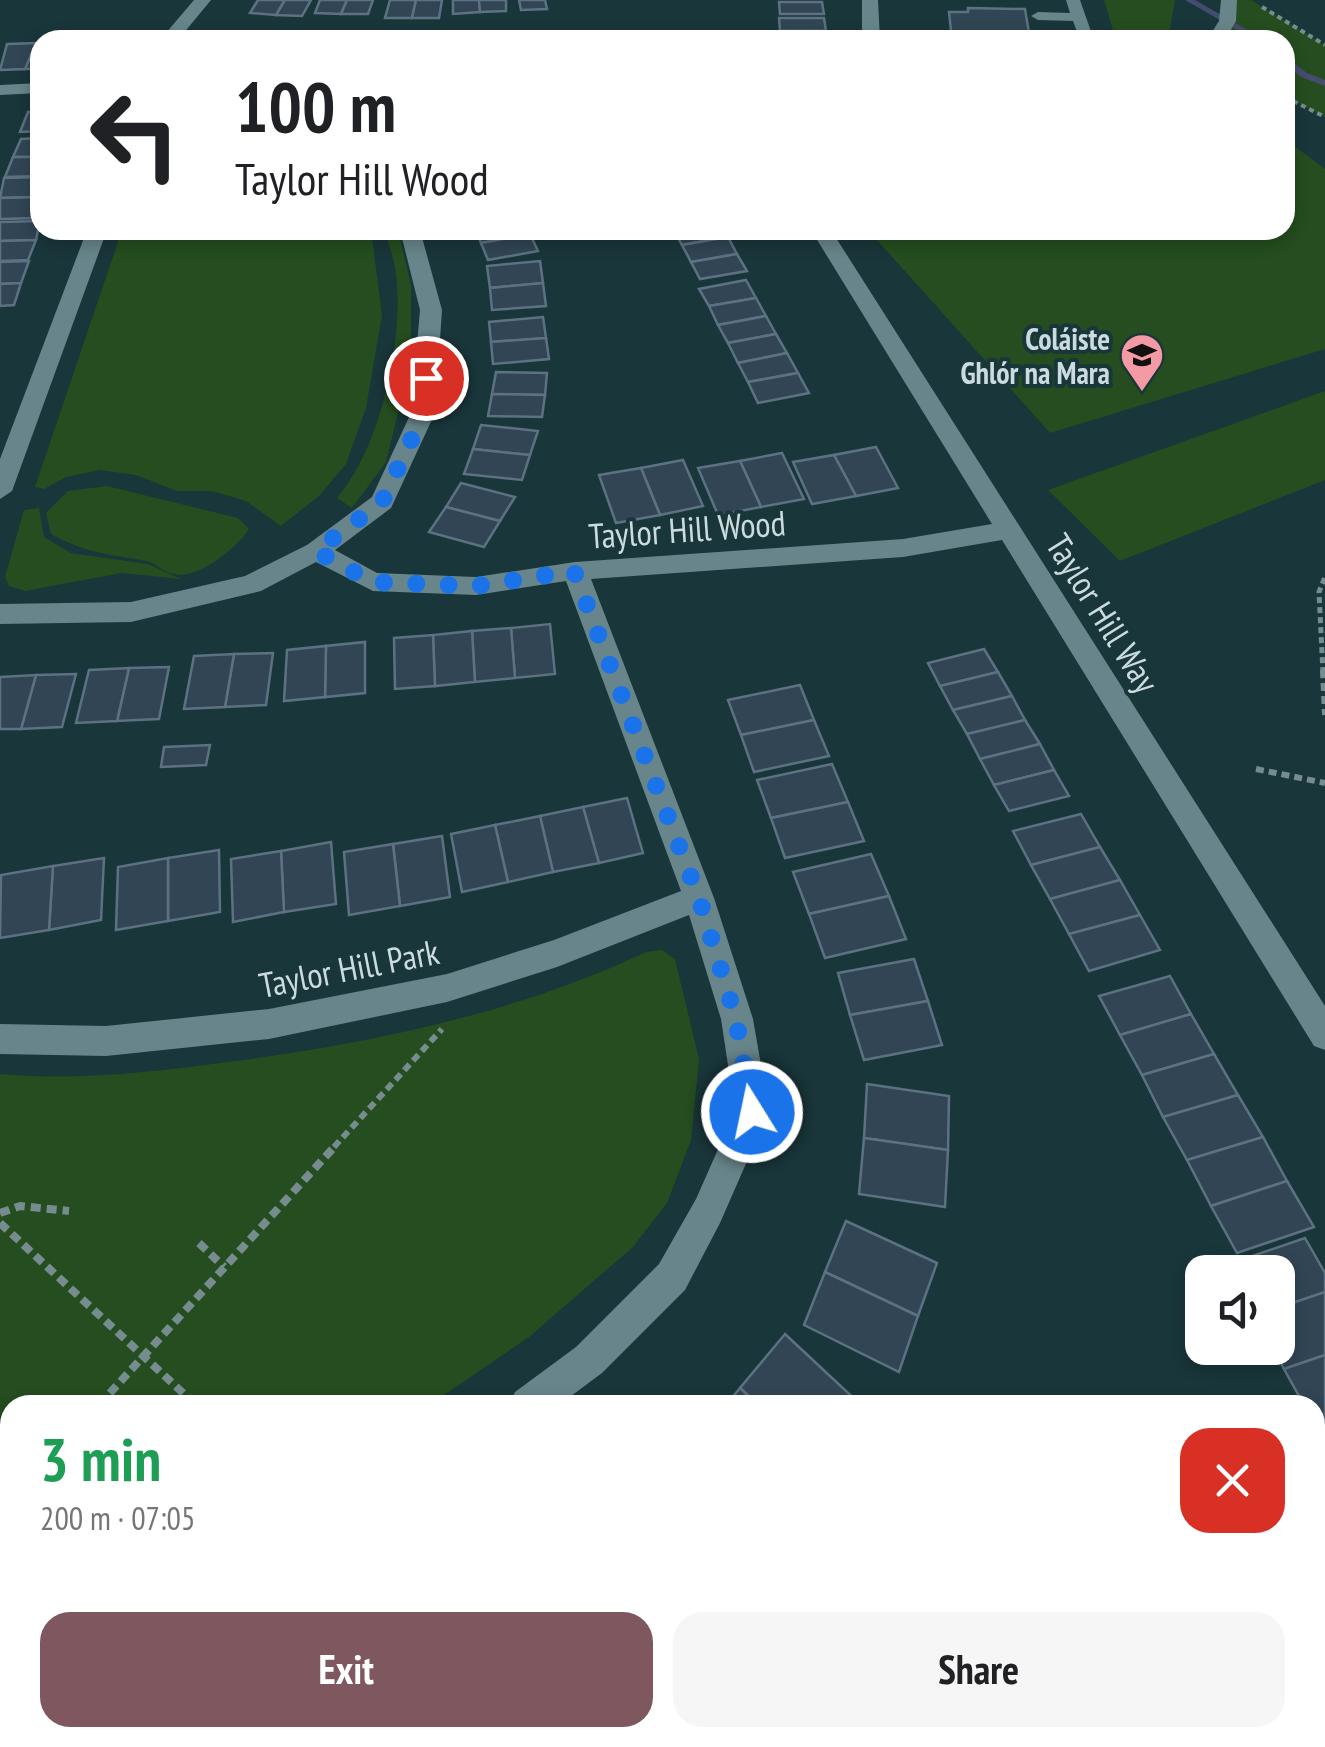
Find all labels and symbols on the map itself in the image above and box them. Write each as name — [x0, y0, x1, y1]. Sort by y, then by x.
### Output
place label: Coláiste Ghlór na Mara — [960, 319, 1110, 392]
school or university icon: Coláiste Ghlór na Mara — [1119, 332, 1165, 393]
pin — [384, 336, 469, 421]
street label: Taylor Hill Wood — [587, 499, 787, 559]
street label: Taylor Hill Way — [1036, 525, 1170, 702]
street label: Taylor Hill Park — [255, 928, 443, 1008]
position arrow — [700, 1060, 804, 1164]

